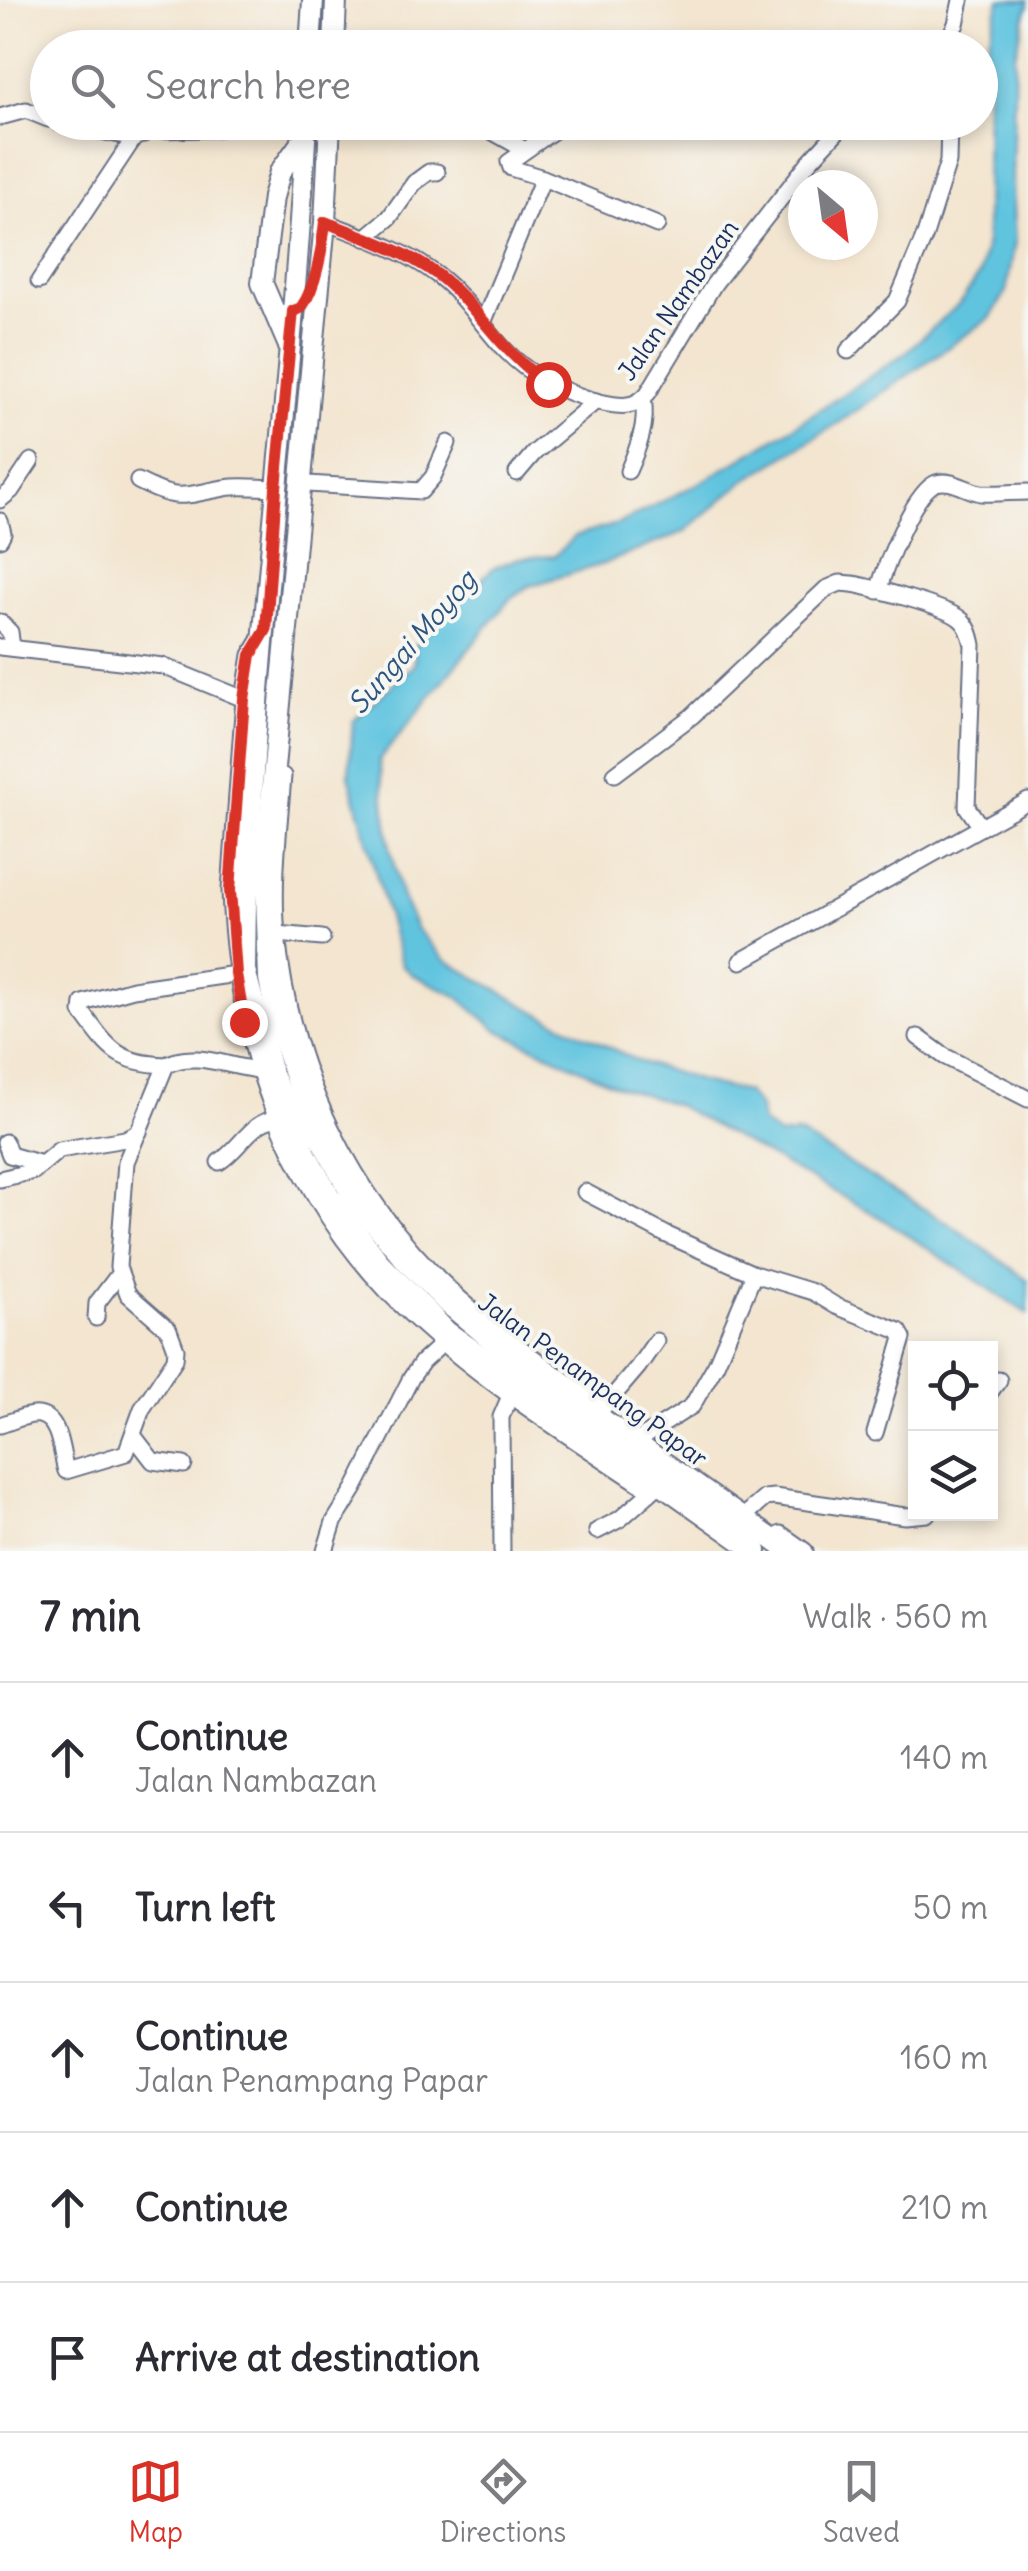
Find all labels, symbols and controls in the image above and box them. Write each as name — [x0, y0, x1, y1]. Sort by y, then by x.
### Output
search box — [30, 30, 998, 140]
icon: search — [65, 58, 120, 113]
text: Search here — [145, 62, 351, 109]
north arrow — [788, 170, 878, 260]
street label: Jalan Nambazan — [611, 213, 745, 387]
route start — [526, 362, 572, 408]
water label: Sungai Moyog — [340, 561, 486, 721]
route end — [222, 1000, 268, 1046]
street label: Jalan Penampang Papar — [472, 1286, 714, 1474]
map controls — [908, 1341, 998, 1521]
button: locate — [908, 1341, 998, 1431]
button: layers — [908, 1431, 998, 1521]
text: 7 min — [40, 1590, 141, 1642]
text: Walk · 560 m — [802, 1596, 988, 1637]
text: Continue — [135, 1713, 288, 1760]
icon: ahead — [40, 1730, 95, 1785]
text: 140 m — [900, 1737, 988, 1778]
text: Jalan Nambazan — [135, 1760, 377, 1801]
icon: left — [40, 1880, 95, 1935]
text: Turn left — [135, 1884, 275, 1931]
text: 50 m — [913, 1887, 988, 1928]
text: Continue — [135, 2013, 288, 2060]
icon: ahead — [40, 2030, 95, 2085]
text: 160 m — [900, 2037, 988, 2078]
text: Jalan Penampang Papar — [135, 2060, 488, 2101]
icon: ahead — [40, 2180, 95, 2235]
text: Continue — [135, 2184, 288, 2231]
text: 210 m — [901, 2187, 988, 2228]
icon: arrive — [40, 2330, 95, 2385]
text: Arrive at destination — [135, 2334, 480, 2381]
tab: Map — [128, 2454, 183, 2550]
tab: Directions — [440, 2454, 566, 2550]
tab: Saved — [823, 2454, 900, 2550]

